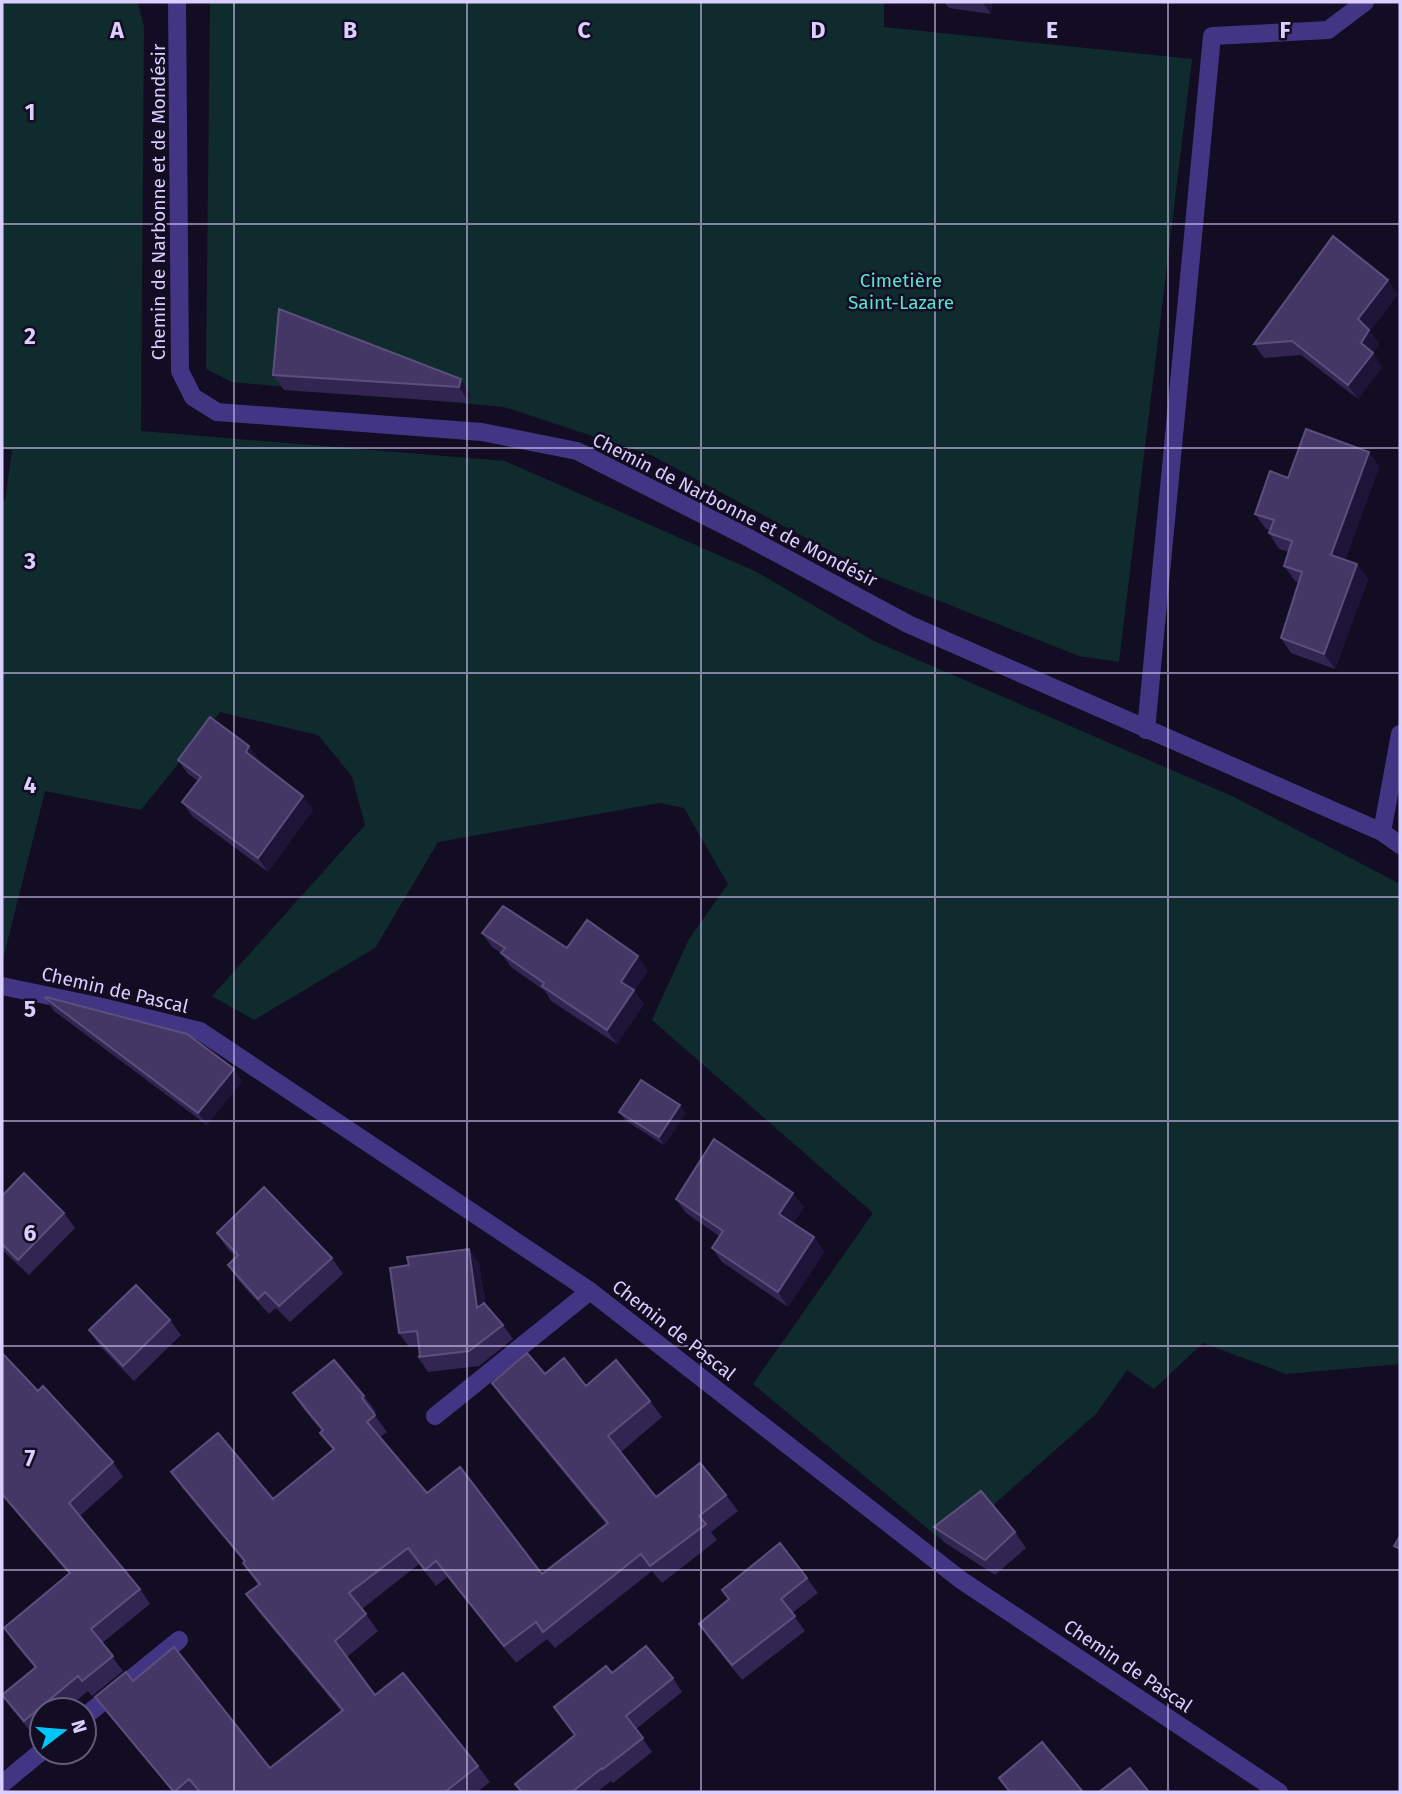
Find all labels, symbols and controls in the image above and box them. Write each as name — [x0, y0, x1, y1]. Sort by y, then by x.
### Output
text: A — [109, 16, 124, 44]
text: B — [343, 16, 357, 44]
text: C — [577, 16, 591, 44]
text: D — [811, 16, 826, 44]
text: E — [1046, 16, 1058, 44]
text: F — [1279, 16, 1291, 44]
street label: Chemin de Narbonne et de Mondésir — [147, 43, 170, 360]
text: 1 — [25, 98, 35, 126]
park label: Cimetière Saint-Lazare — [848, 269, 954, 314]
text: 2 — [24, 322, 36, 350]
street label: Chemin de Narbonne et de Mondésir — [589, 428, 882, 592]
text: 3 — [23, 547, 36, 575]
text: 4 — [24, 771, 37, 799]
street label: Chemin de Pascal — [39, 962, 191, 1018]
text: 5 — [24, 995, 36, 1023]
text: 6 — [24, 1219, 37, 1247]
street label: Chemin de Pascal — [608, 1275, 741, 1386]
text: 7 — [25, 1444, 36, 1472]
street label: Chemin de Pascal — [1059, 1614, 1197, 1718]
north arrow — [28, 1696, 98, 1766]
text: N — [66, 1717, 92, 1736]

